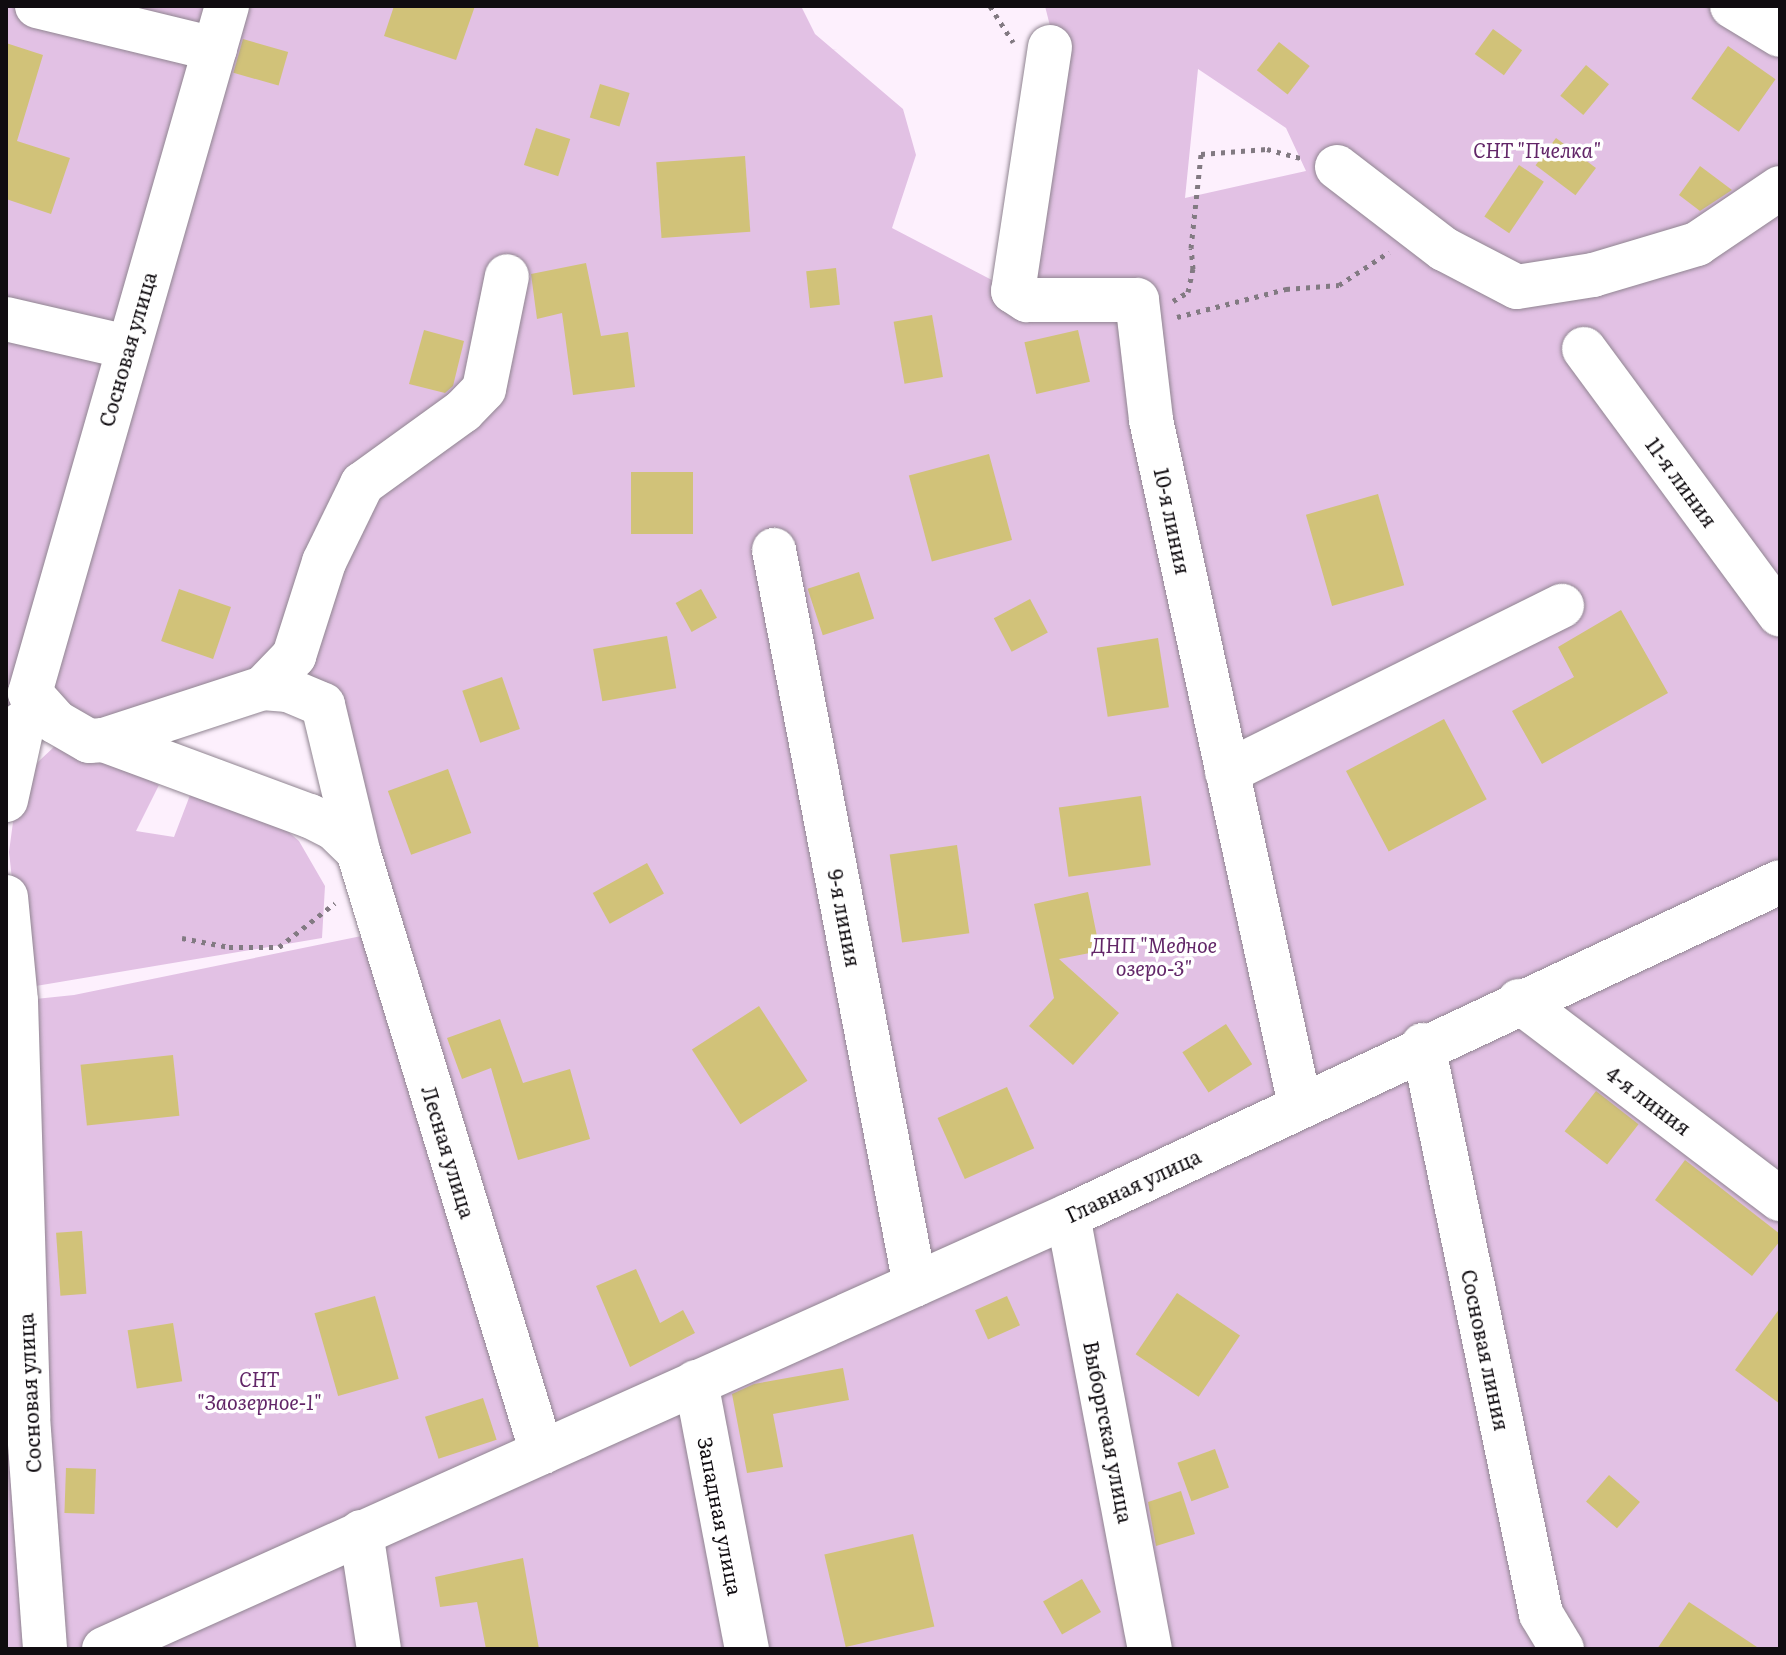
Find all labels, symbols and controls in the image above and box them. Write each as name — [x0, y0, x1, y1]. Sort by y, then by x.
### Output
park label: СНТ "Пчелка" — [1473, 137, 1601, 161]
street label: Сосновая улица — [93, 269, 161, 429]
street label: 11-я линия — [1642, 433, 1722, 531]
street label: 10-я линия — [1150, 466, 1196, 576]
street label: 9-я линия — [824, 867, 866, 969]
park label: ДНП "Медное озеро-3" — [1091, 933, 1217, 980]
street label: 4-я линия — [1602, 1060, 1696, 1140]
street label: Лесная улица — [417, 1083, 481, 1221]
street label: Главная улица — [1062, 1143, 1204, 1227]
street label: Сосновая линия — [1457, 1267, 1515, 1433]
street label: Сосновая улица — [13, 1312, 45, 1474]
street label: Выборгская улица — [1080, 1339, 1138, 1525]
park label: СНТ "Заозерное-1" — [196, 1367, 322, 1414]
street label: Западная улица — [694, 1435, 748, 1597]

